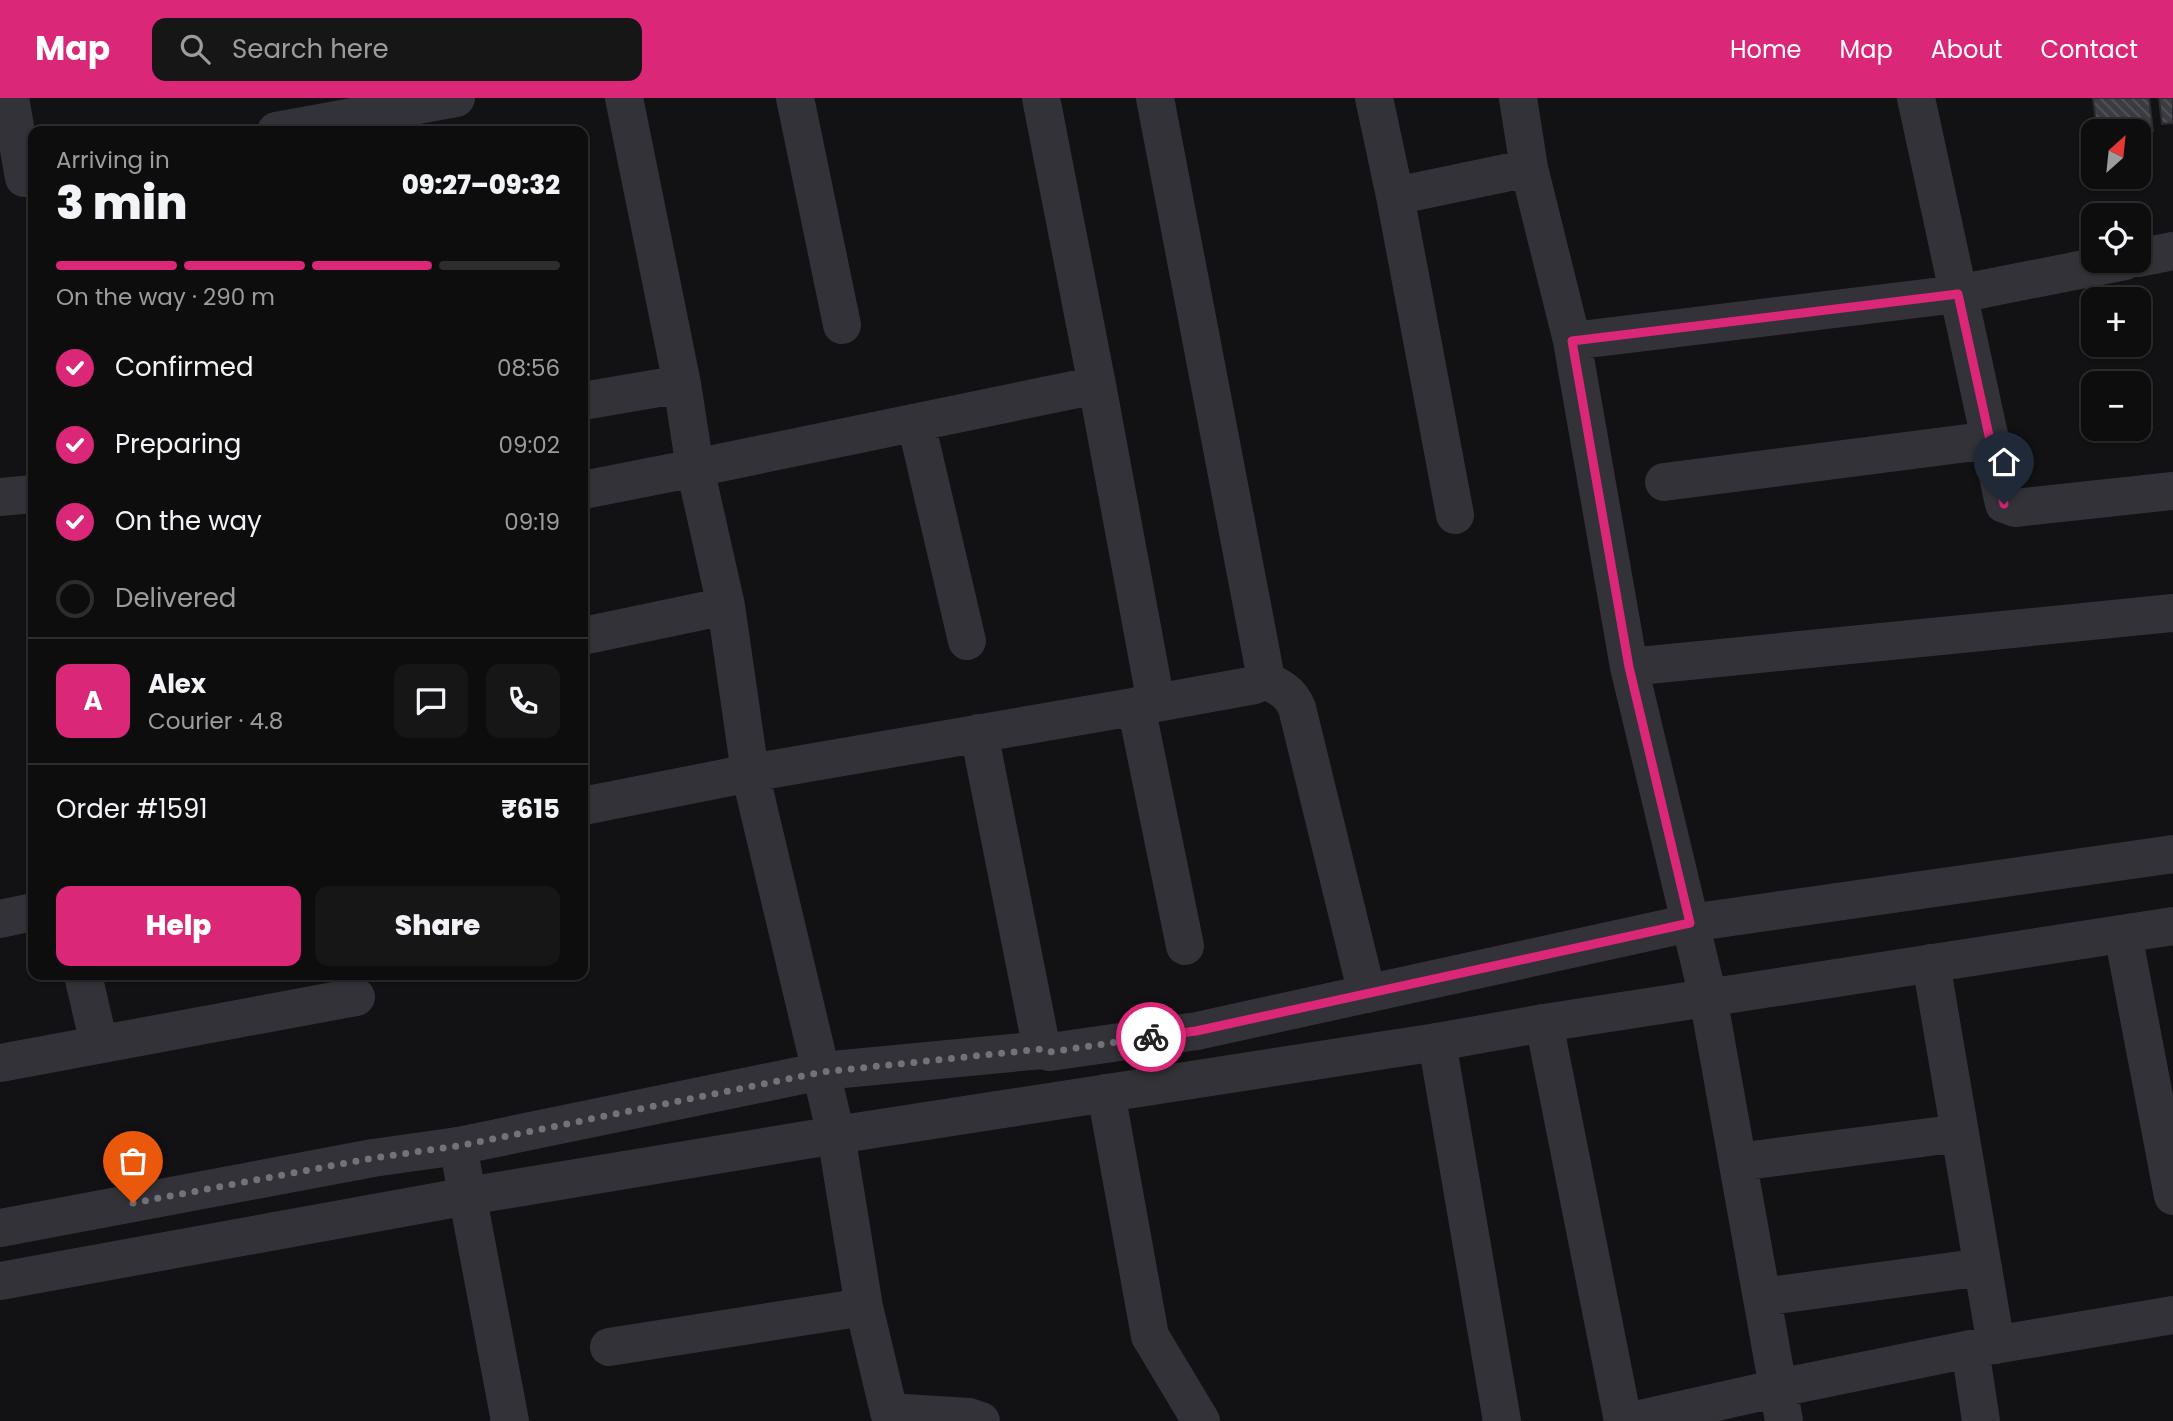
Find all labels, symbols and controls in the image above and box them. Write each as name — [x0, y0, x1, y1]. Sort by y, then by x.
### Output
search box — [152, 18, 642, 81]
text: Map — [35, 25, 110, 72]
icon: search — [176, 30, 214, 68]
text: Search here — [232, 31, 389, 67]
text: Home — [1730, 33, 1802, 66]
text: Map — [1840, 33, 1893, 66]
text: About — [1931, 33, 2002, 66]
text: Contact — [2040, 33, 2138, 66]
north arrow — [2081, 119, 2151, 189]
map controls — [2081, 119, 2151, 441]
text: Arriving in — [56, 144, 170, 176]
text: 09:27–09:32 — [402, 167, 560, 203]
text: 3 min — [56, 171, 188, 235]
button: locate — [2081, 203, 2151, 273]
text: On the way · 290 m — [56, 281, 275, 313]
button: + — [2081, 287, 2151, 357]
icon: check — [56, 349, 94, 387]
text: Confirmed — [115, 349, 253, 385]
text: 08:56 — [497, 352, 560, 384]
button: − — [2081, 371, 2151, 441]
icon: check — [56, 426, 94, 464]
text: Preparing — [115, 426, 241, 462]
text: 09:02 — [498, 429, 560, 461]
pin — [1974, 432, 2034, 504]
icon: home — [1985, 443, 2023, 481]
icon: check — [56, 503, 94, 541]
text: On the way — [115, 503, 262, 539]
text: 09:19 — [504, 506, 560, 538]
text: Delivered — [115, 580, 236, 616]
button: chat — [394, 664, 468, 738]
button: phone — [486, 664, 560, 738]
text: Alex — [148, 666, 206, 702]
text: A — [83, 683, 103, 719]
text: Courier · 4.8 — [148, 705, 283, 737]
text: Order #1591 — [56, 791, 208, 827]
text: ₹615 — [501, 791, 560, 827]
button: Help — [56, 886, 301, 966]
button: Share — [315, 886, 560, 966]
courier — [1116, 1002, 1186, 1072]
icon: bike — [1132, 1018, 1170, 1056]
pin — [103, 1131, 163, 1203]
icon: bag — [114, 1142, 152, 1180]

